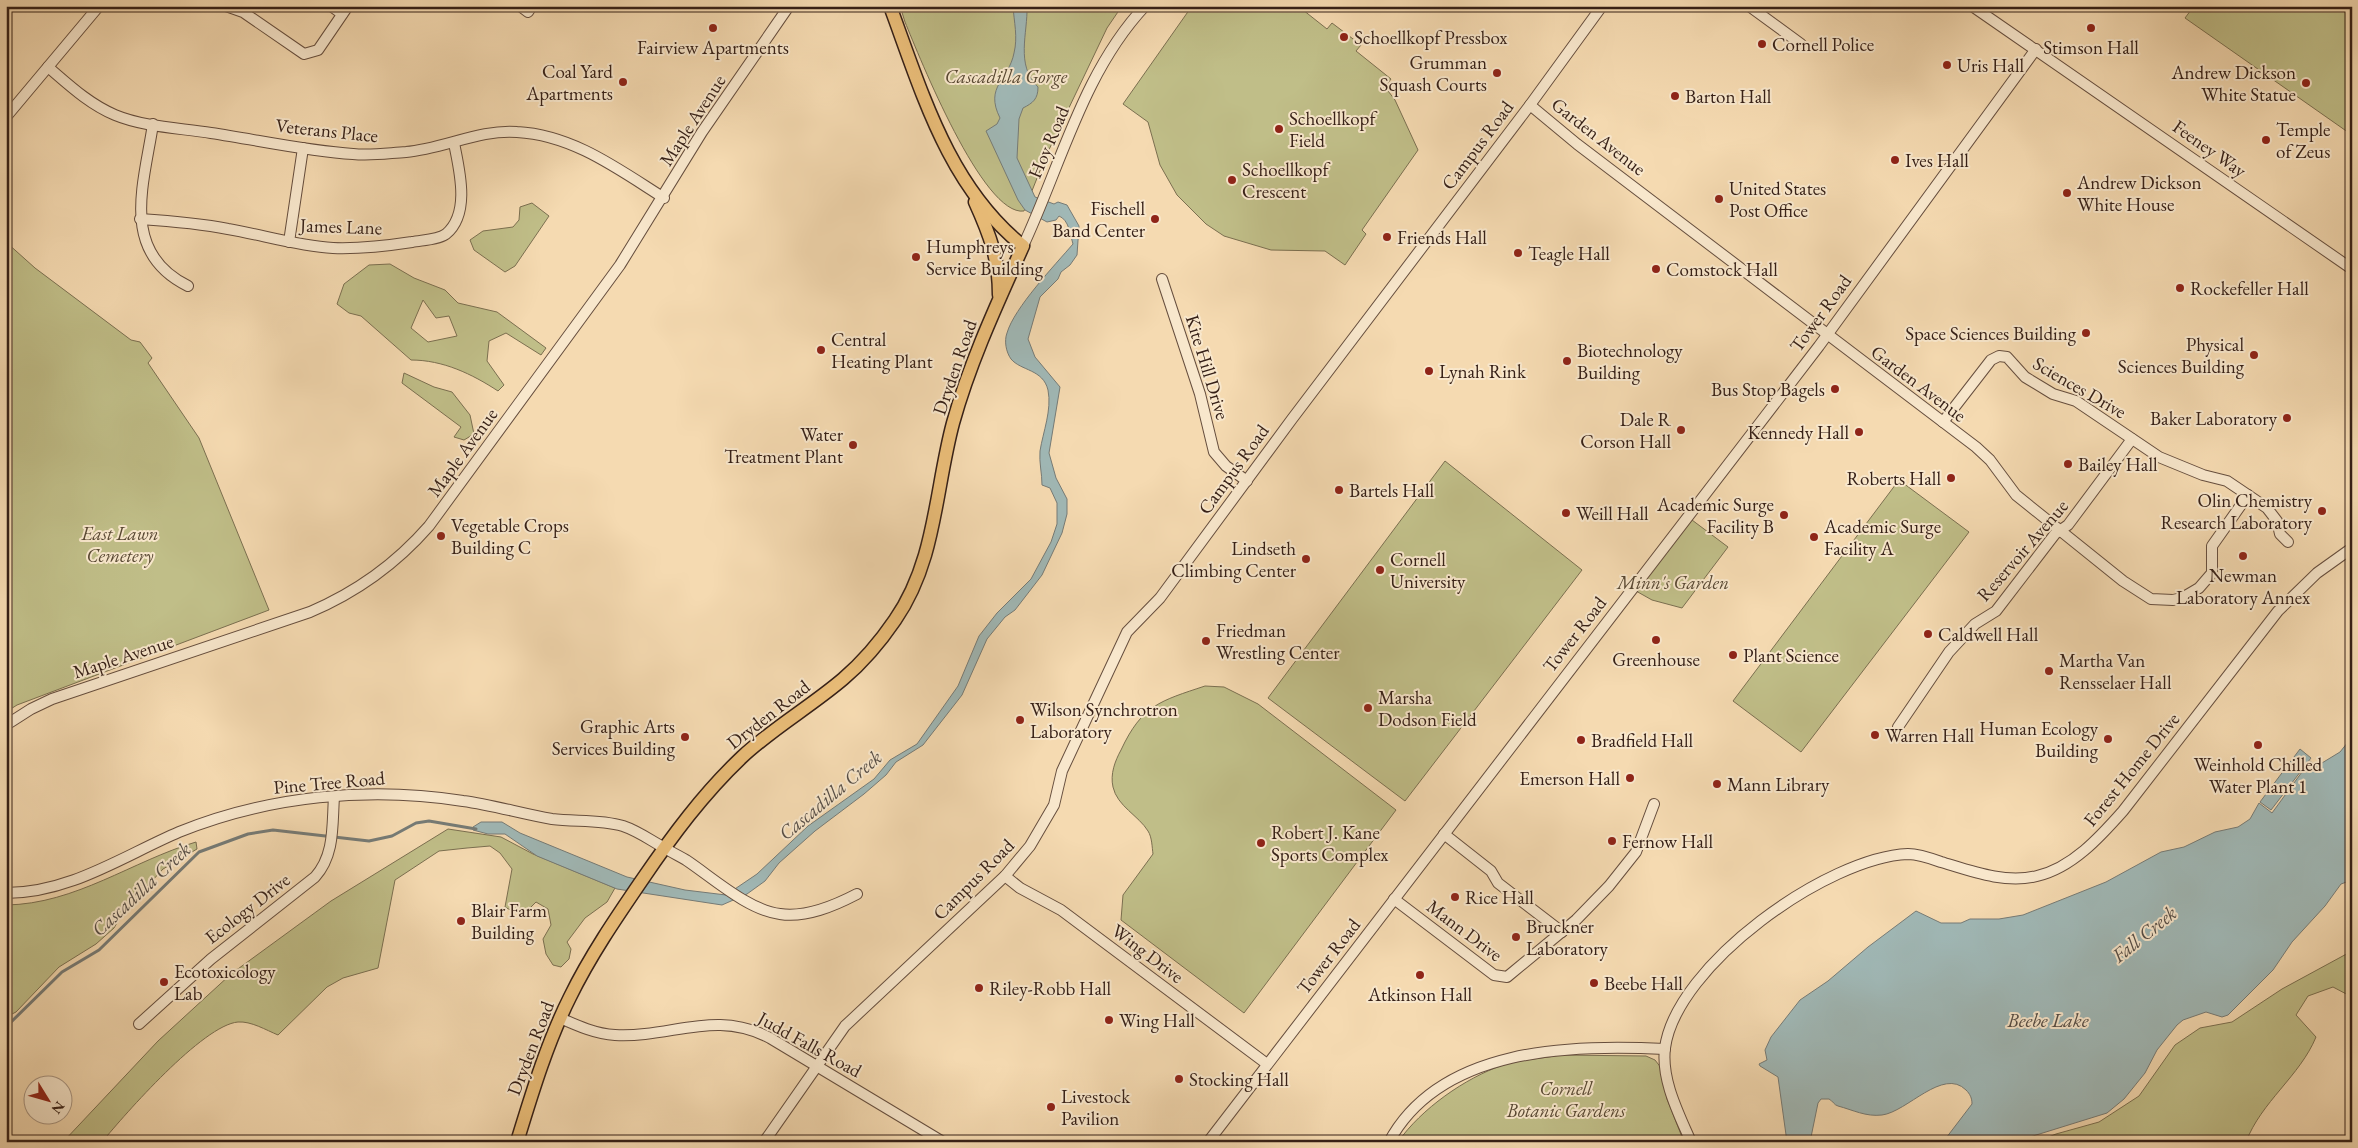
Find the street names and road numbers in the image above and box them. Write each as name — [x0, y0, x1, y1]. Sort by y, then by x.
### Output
street label: Maple Avenue — [654, 70, 731, 171]
street label: Garden Avenue — [1546, 92, 1651, 181]
street label: Campus Road — [1436, 95, 1519, 195]
street label: Hoy Road — [1022, 102, 1075, 182]
street label: Veterans Place — [274, 113, 379, 148]
street label: Feeney Way — [2168, 114, 2252, 183]
street label: James Lane — [297, 213, 383, 240]
street label: Tower Road — [1784, 269, 1857, 357]
street label: Kite Hill Drive — [1180, 312, 1235, 423]
street label: Dryden Road — [927, 316, 983, 418]
street label: Garden Avenue — [1866, 339, 1971, 427]
street label: Sciences Drive — [2028, 351, 2131, 424]
street label: Maple Avenue — [422, 403, 503, 502]
street label: Campus Road — [1192, 419, 1275, 519]
street label: Reservoir Avenue — [1971, 494, 2074, 607]
street label: Tower Road — [1537, 591, 1612, 677]
street label: Maple Avenue — [70, 628, 177, 684]
street label: Dryden Road — [722, 674, 815, 755]
street label: Forest Home Drive — [2078, 707, 2185, 831]
street label: Pine Tree Road — [272, 765, 386, 800]
street label: Campus Road — [927, 833, 1020, 925]
street label: Ecology Drive — [200, 867, 295, 950]
street label: Mann Drive — [1422, 894, 1508, 967]
street label: Tower Road — [1291, 913, 1366, 999]
street label: Wing Drive — [1106, 918, 1189, 989]
street label: Dryden Road — [501, 997, 560, 1099]
street label: Judd Falls Road — [752, 1005, 866, 1083]

